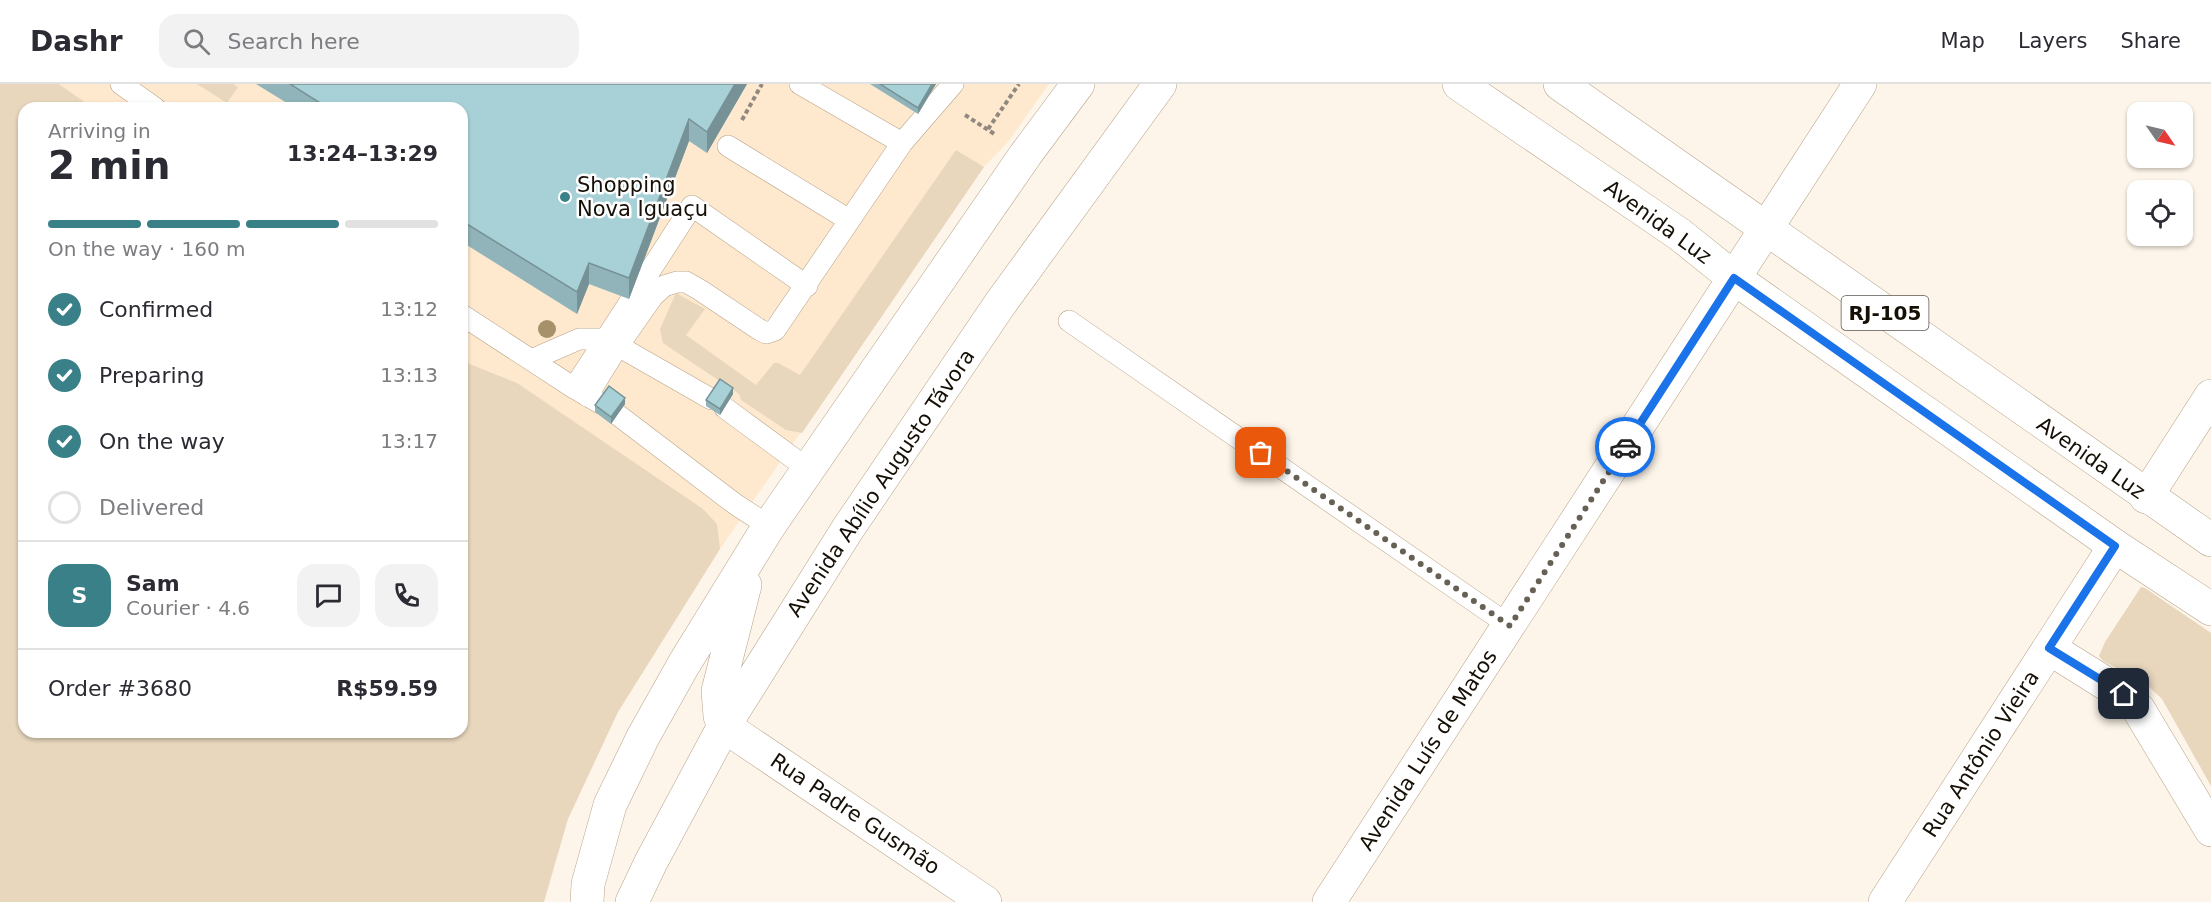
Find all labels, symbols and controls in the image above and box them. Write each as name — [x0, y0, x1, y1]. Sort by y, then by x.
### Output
search box — [159, 14, 579, 68]
text: Dashr — [30, 25, 123, 58]
icon: search — [180, 25, 213, 58]
text: Search here — [228, 29, 360, 54]
text: Map — [1941, 29, 1985, 53]
text: Layers — [2018, 29, 2087, 53]
text: Share — [2120, 29, 2181, 53]
north arrow — [2127, 102, 2193, 168]
map controls — [2127, 102, 2193, 246]
text: Arriving in — [48, 119, 151, 143]
text: 13:24–13:29 — [287, 141, 438, 166]
text: 2 min — [48, 143, 170, 188]
place label: Shopping Nova Iguaçu — [577, 173, 708, 221]
street label: Avenida Luz — [1600, 175, 1716, 269]
button: locate — [2127, 180, 2193, 246]
marker: Shopping Nova Iguaçu — [558, 190, 572, 204]
text: On the way · 160 m — [48, 237, 246, 261]
icon: check — [48, 293, 81, 326]
road number: RJ-105 — [1842, 296, 1928, 330]
text: Confirmed — [99, 297, 213, 322]
text: 13:12 — [380, 297, 438, 321]
street label: Avenida Abílio Augusto Távora — [782, 345, 980, 621]
icon: check — [48, 359, 81, 392]
text: Preparing — [99, 363, 205, 388]
text: 13:13 — [380, 363, 438, 387]
street label: Avenida Luz — [2032, 412, 2150, 504]
courier — [1595, 417, 1655, 477]
icon: check — [48, 425, 81, 458]
pin — [1235, 427, 1286, 478]
text: On the way — [99, 429, 225, 454]
text: 13:17 — [380, 429, 438, 453]
icon: car — [1609, 431, 1642, 464]
icon: bag — [1244, 436, 1277, 469]
text: Delivered — [99, 495, 204, 520]
button: chat — [297, 564, 360, 627]
button: phone — [375, 564, 438, 627]
text: Sam — [126, 571, 180, 596]
text: S — [72, 583, 87, 608]
text: Courier · 4.6 — [126, 596, 250, 620]
street label: Avenida Luís de Matos — [1354, 645, 1502, 855]
street label: Rua Antônio Vieira — [1918, 666, 2044, 842]
pin — [2098, 668, 2149, 719]
text: Order #3680 — [48, 676, 192, 701]
text: R$59.59 — [336, 676, 438, 701]
icon: home — [2107, 677, 2140, 710]
street label: Rua Padre Gusmão — [766, 748, 944, 880]

